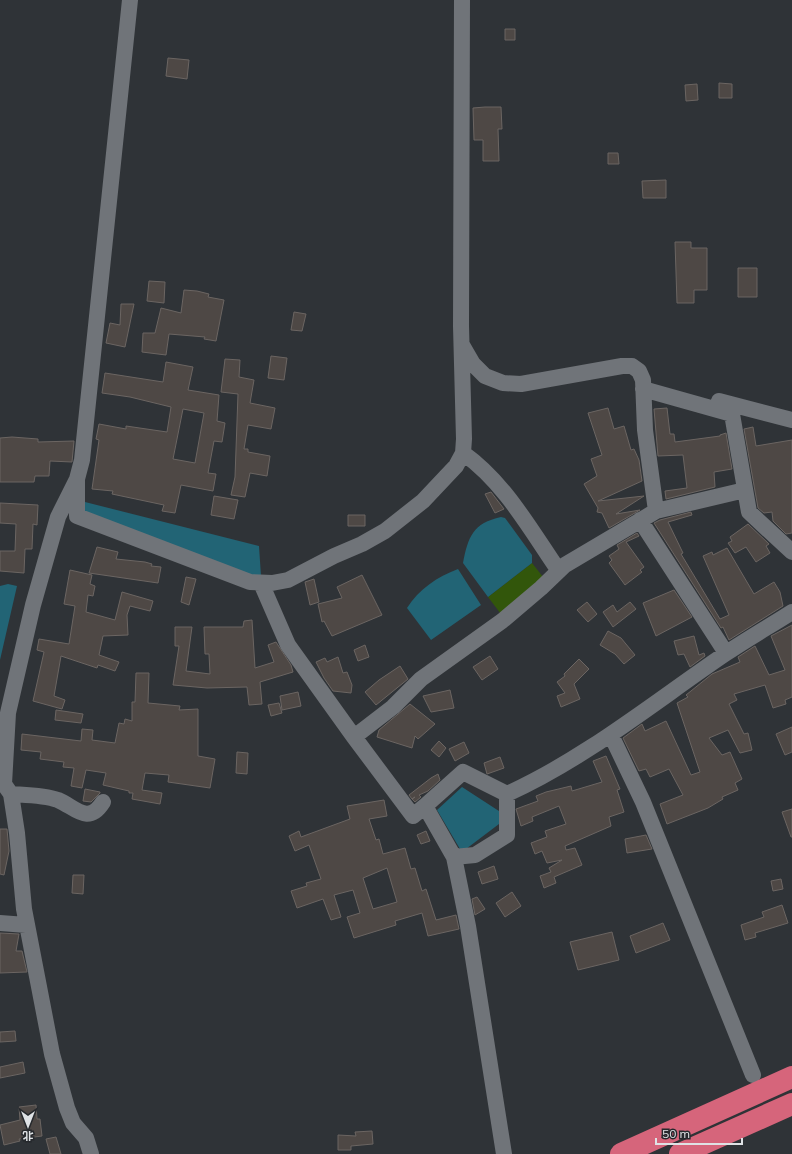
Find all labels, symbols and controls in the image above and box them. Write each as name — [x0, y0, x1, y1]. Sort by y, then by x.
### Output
north arrow — [8, 1106, 48, 1146]
scale bar — [656, 1120, 742, 1146]
text: 50 m — [662, 1126, 690, 1141]
text: 北 — [23, 1129, 34, 1143]

